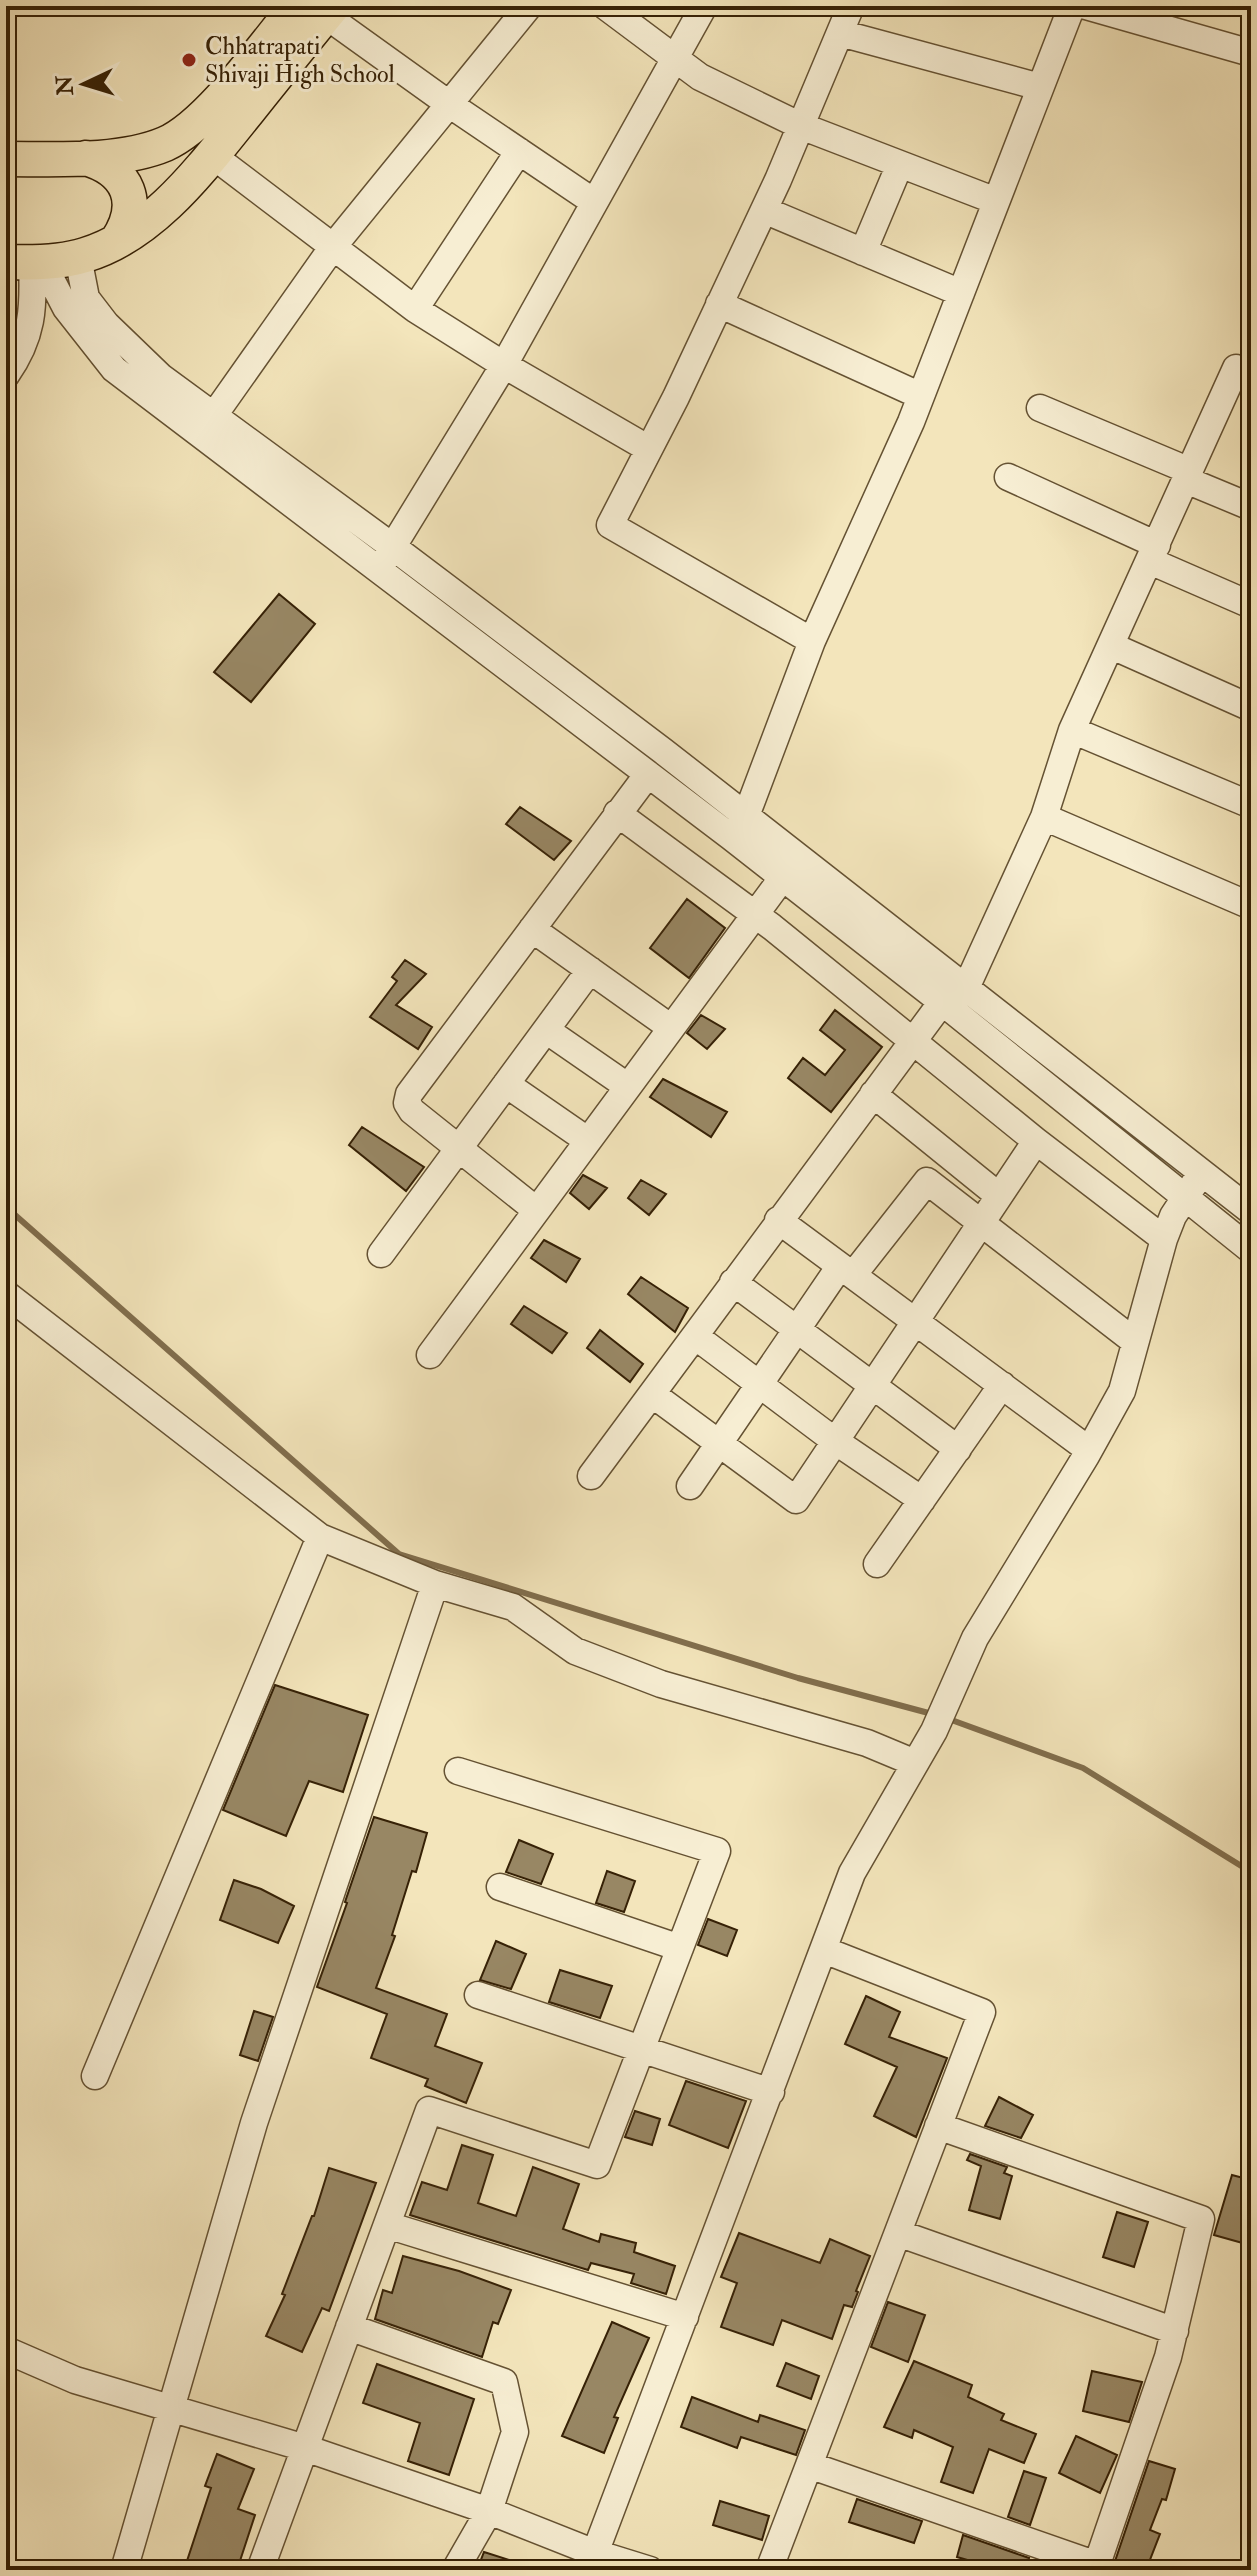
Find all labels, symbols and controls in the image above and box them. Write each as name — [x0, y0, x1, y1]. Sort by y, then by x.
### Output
place label: Chhatrapati Shivaji High School — [205, 31, 395, 90]
north arrow — [44, 44, 124, 124]
marker: Chhatrapati Shivaji High School — [180, 51, 198, 69]
text: N — [50, 74, 80, 97]

